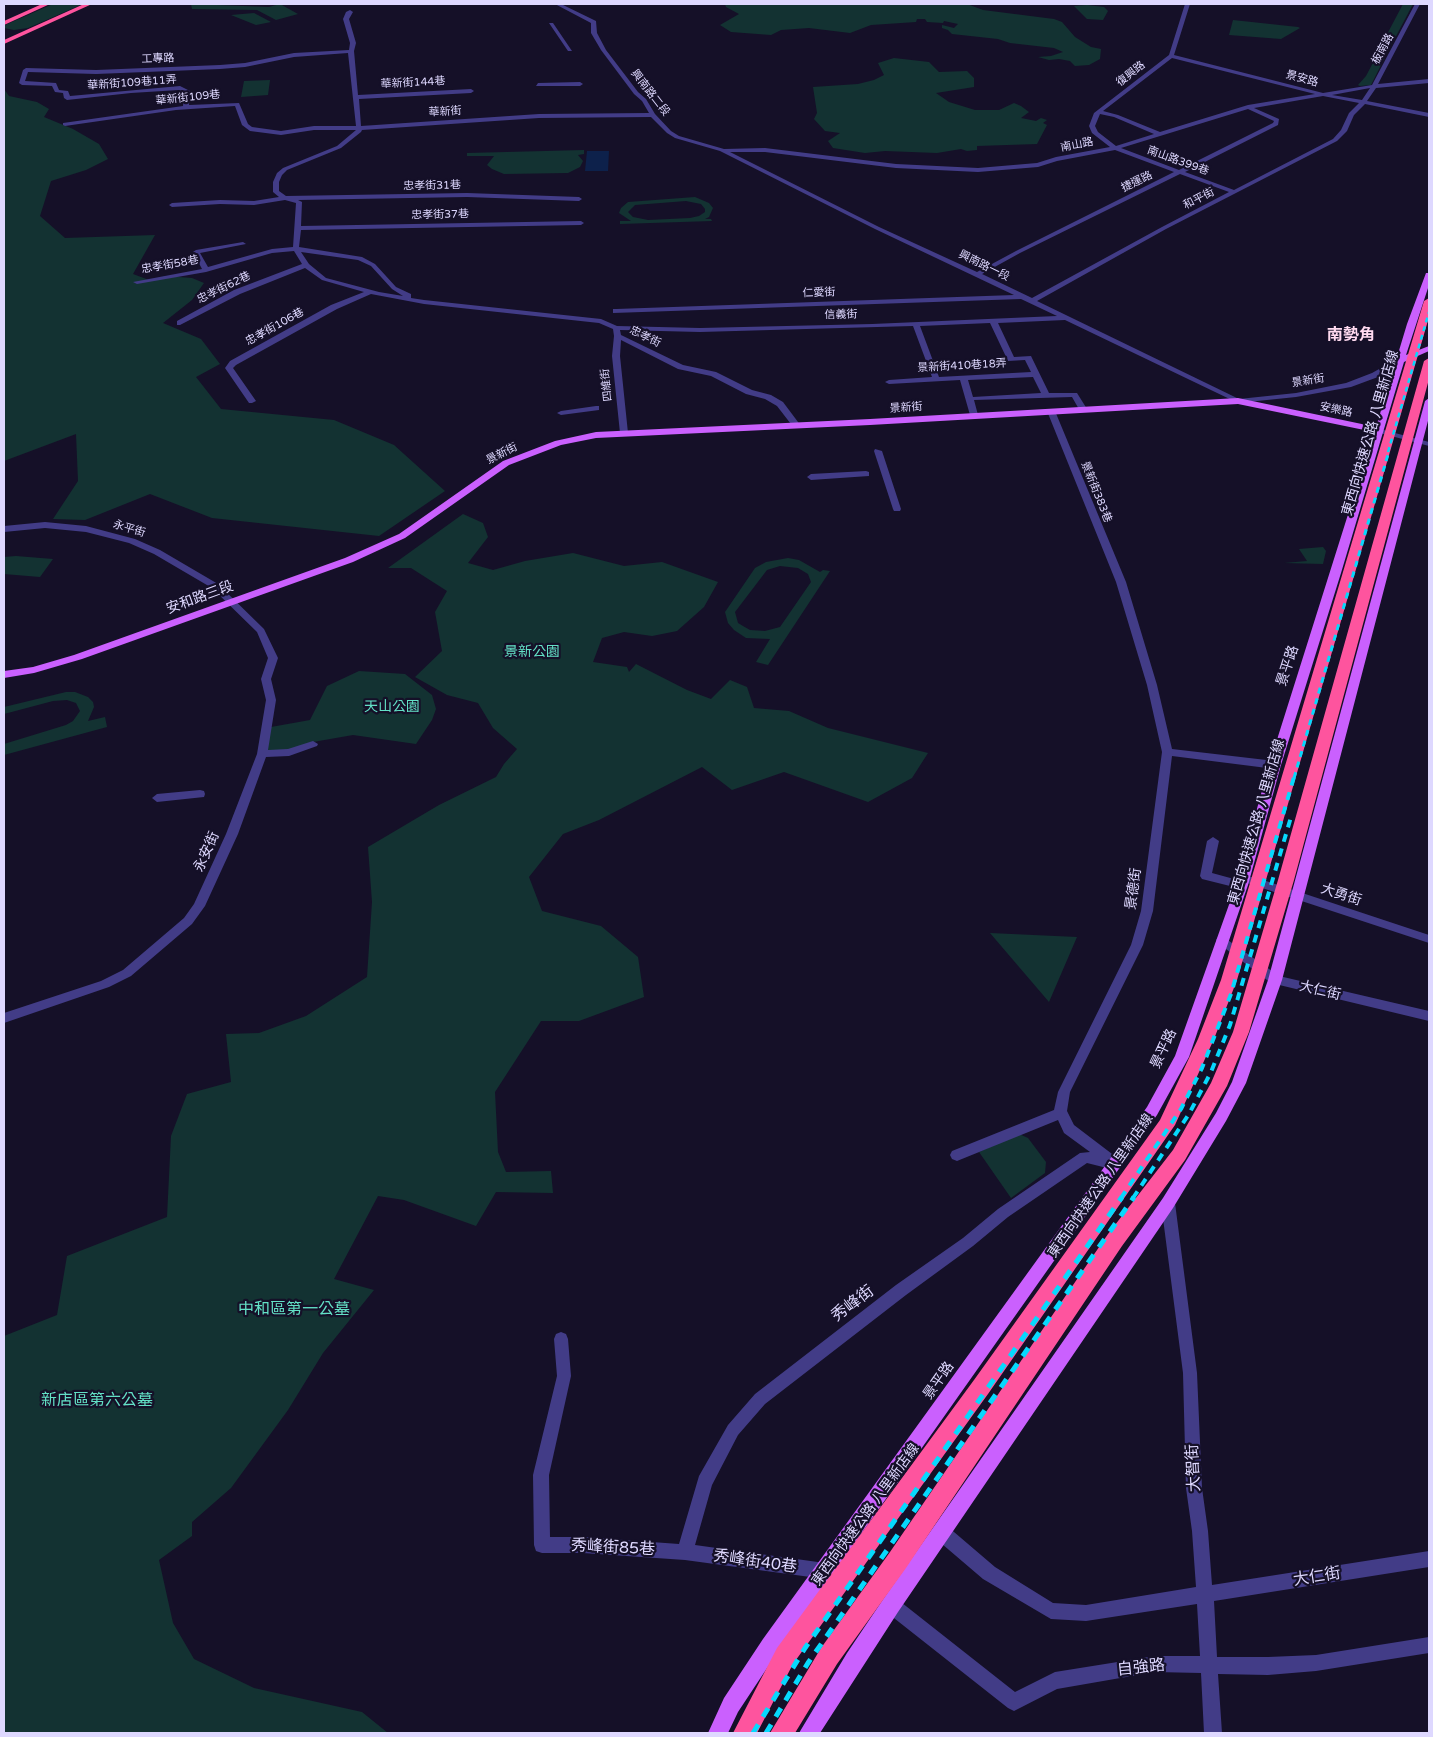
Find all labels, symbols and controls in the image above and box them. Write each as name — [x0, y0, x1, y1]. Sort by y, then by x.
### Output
street label: 板南路 — [1369, 31, 1397, 67]
street label: 工專路 — [141, 52, 175, 66]
street label: 復興路 — [1114, 59, 1148, 89]
street label: 興南路二段 — [628, 67, 672, 119]
street label: 景安路 — [1284, 68, 1320, 90]
street label: 華新街109巷11弄 — [87, 73, 177, 93]
street label: 華新街144巷 — [380, 75, 446, 91]
street label: 華新街109巷 — [155, 88, 221, 108]
street label: 華新街 — [428, 105, 462, 119]
street label: 南山路 — [1060, 135, 1094, 155]
street label: 南山路399巷 — [1145, 144, 1211, 178]
street label: 捷運路 — [1119, 169, 1155, 195]
street label: 忠孝街31巷 — [403, 179, 461, 193]
street label: 和平街 — [1181, 186, 1217, 212]
street label: 忠孝街37巷 — [411, 208, 469, 222]
street label: 興南路一段 — [956, 248, 1012, 284]
street label: 忠孝街58巷 — [140, 253, 200, 277]
street label: 忠孝街62巷 — [195, 269, 253, 307]
street label: 仁愛街 — [802, 286, 836, 300]
street label: 忠孝街106巷 — [243, 306, 307, 348]
street label: 信義街 — [824, 308, 858, 322]
street label: 忠孝街 — [627, 324, 663, 350]
district label: 南勢角 — [1327, 326, 1375, 346]
street label: 東西向快速公路 八里新店線 — [1339, 348, 1403, 518]
street label: 景新街410巷18弄 — [917, 357, 1007, 375]
street label: 四維街 — [599, 368, 615, 402]
street label: 景新街 — [1291, 372, 1325, 390]
street label: 景新街 — [889, 400, 923, 416]
street label: 安樂路 — [1318, 400, 1354, 420]
street label: 景新街 — [484, 441, 520, 467]
street label: 景新街383巷 — [1078, 460, 1114, 524]
street label: 永平街 — [111, 518, 147, 540]
street label: 安和路三段 — [164, 578, 236, 618]
street label: 景平路 — [1274, 643, 1302, 689]
park label: 景新公園 — [504, 644, 560, 660]
park label: 天山公園 — [364, 699, 420, 715]
street label: 東西向快速公路 八里新店線 — [1225, 737, 1289, 907]
street label: 永安街 — [191, 829, 223, 875]
street label: 景德街 — [1123, 867, 1145, 911]
street label: 大勇街 — [1318, 881, 1364, 909]
street label: 大仁街 — [1298, 978, 1342, 1004]
street label: 景平路 — [1148, 1026, 1180, 1072]
street label: 東西向快速公路 八里新店線 — [1045, 1111, 1157, 1261]
street label: 秀峰街 — [828, 1282, 878, 1326]
park label: 中和區第一公墓 — [238, 1300, 350, 1320]
street label: 景平路 — [920, 1359, 958, 1403]
park label: 新店區第六公墓 — [41, 1391, 153, 1411]
street label: 東西向快速公路 八里新店線 — [809, 1441, 923, 1589]
street label: 大智街 — [1183, 1444, 1205, 1492]
street label: 秀峰街85巷 — [571, 1536, 655, 1560]
street label: 秀峰街40巷 — [712, 1547, 798, 1577]
street label: 大仁街 — [1292, 1564, 1342, 1590]
street label: 自強路 — [1116, 1656, 1166, 1680]

